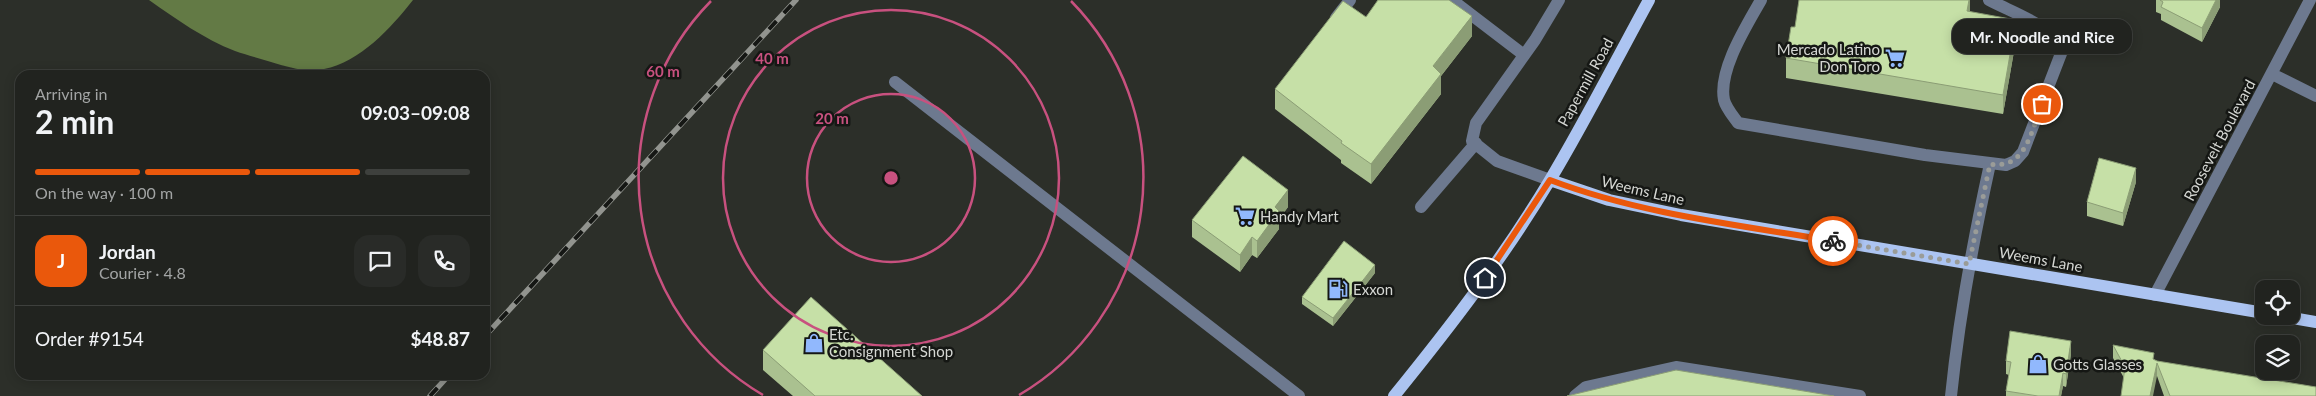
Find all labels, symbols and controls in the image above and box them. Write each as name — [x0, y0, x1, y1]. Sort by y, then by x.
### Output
callout: Mr. Noodle and Rice — [1952, 19, 2132, 54]
text: Mr. Noodle and Rice — [1970, 27, 2114, 46]
street label: Papermill Road — [1553, 35, 1617, 129]
place label: Mercado Latino Don Toro — [1777, 40, 1880, 75]
supermarket icon: Mercado Latino Don Toro — [1884, 47, 1906, 69]
text: 40 m — [755, 49, 789, 67]
text: 60 m — [646, 62, 680, 80]
street label: Roosevelt Boulevard — [2179, 76, 2259, 204]
pin — [2021, 83, 2063, 125]
text: Arriving in — [35, 84, 108, 103]
icon: bag — [2028, 90, 2056, 118]
text: 09:03–09:08 — [361, 101, 470, 124]
text: 2 min — [35, 102, 114, 141]
text: 20 m — [815, 109, 849, 127]
centre of rings — [882, 169, 900, 187]
street label: Weems Lane — [1600, 172, 1686, 208]
text: On the way · 100 m — [35, 183, 173, 202]
supermarket icon: Handy Mart — [1234, 205, 1256, 227]
place label: Handy Mart — [1260, 207, 1339, 225]
courier — [1808, 216, 1858, 266]
icon: bike — [1819, 227, 1847, 255]
button: chat — [354, 235, 406, 287]
button: phone — [418, 235, 470, 287]
text: Jordan — [99, 240, 156, 263]
street label: Weems Lane — [1998, 243, 2084, 275]
text: J — [57, 249, 65, 272]
pin — [1464, 257, 1506, 299]
text: Courier · 4.8 — [99, 263, 186, 282]
icon: home — [1471, 264, 1499, 292]
fuel station icon: Exxon — [1327, 278, 1349, 300]
place label: Exxon — [1353, 280, 1393, 298]
map controls — [2255, 280, 2300, 380]
button: locate — [2255, 280, 2300, 325]
place label: Etc. Consignment Shop — [829, 325, 953, 360]
text: Order #9154 — [35, 327, 144, 350]
text: $48.87 — [410, 327, 470, 350]
shop icon: Etc. Consignment Shop — [803, 332, 825, 354]
button: layers — [2255, 335, 2300, 380]
shop icon: Gotts Glasses — [2027, 353, 2049, 375]
place label: Gotts Glasses — [2053, 355, 2142, 373]

